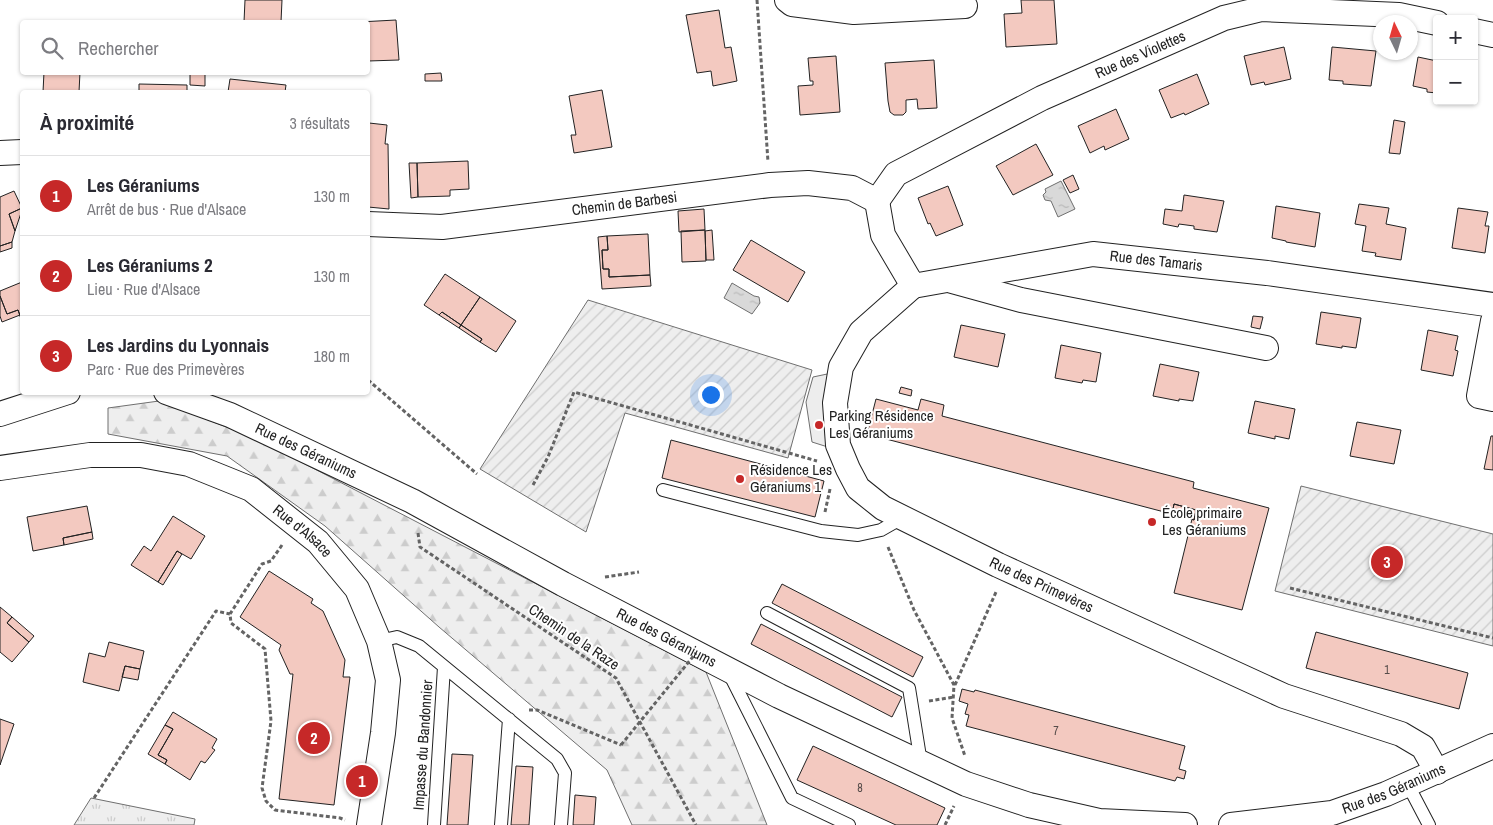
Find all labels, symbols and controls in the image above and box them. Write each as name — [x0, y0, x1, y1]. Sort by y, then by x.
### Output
north arrow — [1373, 15, 1418, 60]
map controls — [1433, 15, 1478, 105]
button: + — [1433, 15, 1478, 60]
search box — [20, 20, 370, 75]
street label: Rue des Violettes — [1092, 25, 1189, 83]
icon: search — [38, 34, 66, 62]
text: Rechercher — [78, 35, 159, 61]
button: − — [1433, 60, 1478, 105]
text: À proximité — [40, 108, 134, 137]
text: 3 résultats — [289, 112, 350, 134]
text: Les Géraniums — [87, 172, 200, 198]
text: 1 — [52, 185, 60, 207]
text: 130 m — [314, 185, 350, 207]
street label: Chemin de Barbesi — [570, 186, 678, 220]
text: Arrêt de bus · Rue d'Alsace — [87, 198, 246, 220]
street label: Rue des Tamaris — [1109, 245, 1204, 276]
text: Les Géraniums 2 — [87, 252, 213, 278]
text: 2 — [52, 265, 60, 287]
text: 130 m — [314, 265, 350, 287]
text: Lieu · Rue d'Alsace — [87, 278, 200, 300]
text: Les Jardins du Lyonnais — [87, 332, 269, 358]
text: 3 — [52, 345, 60, 367]
text: 180 m — [314, 345, 350, 367]
text: Parc · Rue des Primevères — [87, 358, 245, 380]
your location — [698, 382, 724, 408]
place label: Parking Résidence Les Géraniums — [829, 405, 934, 443]
street label: Rue des Géraniums — [252, 417, 360, 483]
marker: Parking Résidence Les Géraniums — [813, 419, 825, 431]
place label: Résidence Les Géraniums 1 — [750, 459, 832, 497]
marker: Résidence Les Géraniums 1 — [734, 473, 746, 485]
street label: Rue d'Alsace — [269, 499, 337, 562]
place label: École primaire Les Géraniums — [1162, 502, 1246, 540]
marker: École primaire Les Géraniums — [1146, 516, 1158, 528]
pin: 3 — [1371, 543, 1403, 581]
street label: Rue des Primevères — [986, 551, 1097, 617]
street label: Chemin de la Raze — [525, 598, 624, 675]
street label: Rue des Géraniums — [613, 602, 720, 672]
house number: 1 — [1384, 662, 1390, 678]
street label: Impasse du Bandonnier — [407, 679, 438, 811]
pin: 2 — [298, 719, 330, 757]
house number: 7 — [1053, 723, 1059, 739]
street label: Rue des Géraniums — [1339, 758, 1449, 819]
pin: 1 — [346, 762, 378, 800]
house number: 8 — [857, 780, 863, 796]

